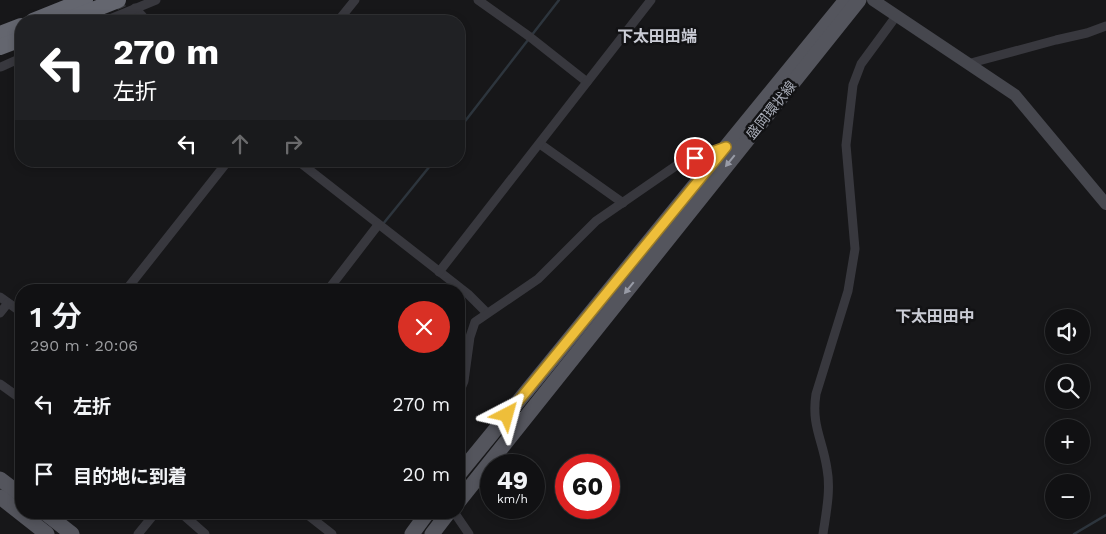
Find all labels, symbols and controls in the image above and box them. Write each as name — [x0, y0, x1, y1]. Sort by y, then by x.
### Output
district label: 下太田田端 — [617, 27, 697, 46]
text: 270 m — [113, 31, 219, 73]
icon: left — [30, 35, 95, 100]
street label: 盛岡環状線 — [743, 78, 799, 142]
text: 左折 — [113, 79, 157, 104]
icon: left — [173, 130, 201, 158]
icon: ahead — [226, 130, 254, 158]
icon: right — [279, 130, 307, 158]
pin — [674, 137, 716, 179]
icon: arrive — [681, 144, 709, 172]
one-way arrow — [725, 154, 735, 168]
one-way arrow — [623, 281, 634, 294]
text: 1 分 — [30, 299, 82, 334]
button: close — [398, 301, 450, 353]
district label: 下太田田中 — [895, 307, 975, 326]
map controls — [1045, 309, 1090, 519]
button: sound — [1045, 309, 1090, 354]
text: 290 m · 20:06 — [30, 336, 138, 355]
button: search — [1045, 364, 1090, 409]
position arrow — [480, 388, 532, 440]
icon: left — [30, 390, 58, 418]
text: 270 m — [393, 393, 450, 416]
text: 左折 — [73, 395, 111, 418]
button: + — [1045, 419, 1090, 464]
speed limit sign: 60 — [555, 454, 620, 519]
icon: arrive — [30, 460, 58, 488]
text: 20 m — [403, 463, 450, 486]
text: 目的地に到着 — [73, 465, 187, 488]
text: 49 — [497, 466, 528, 495]
button: − — [1045, 474, 1090, 519]
text: km/h — [497, 492, 528, 506]

